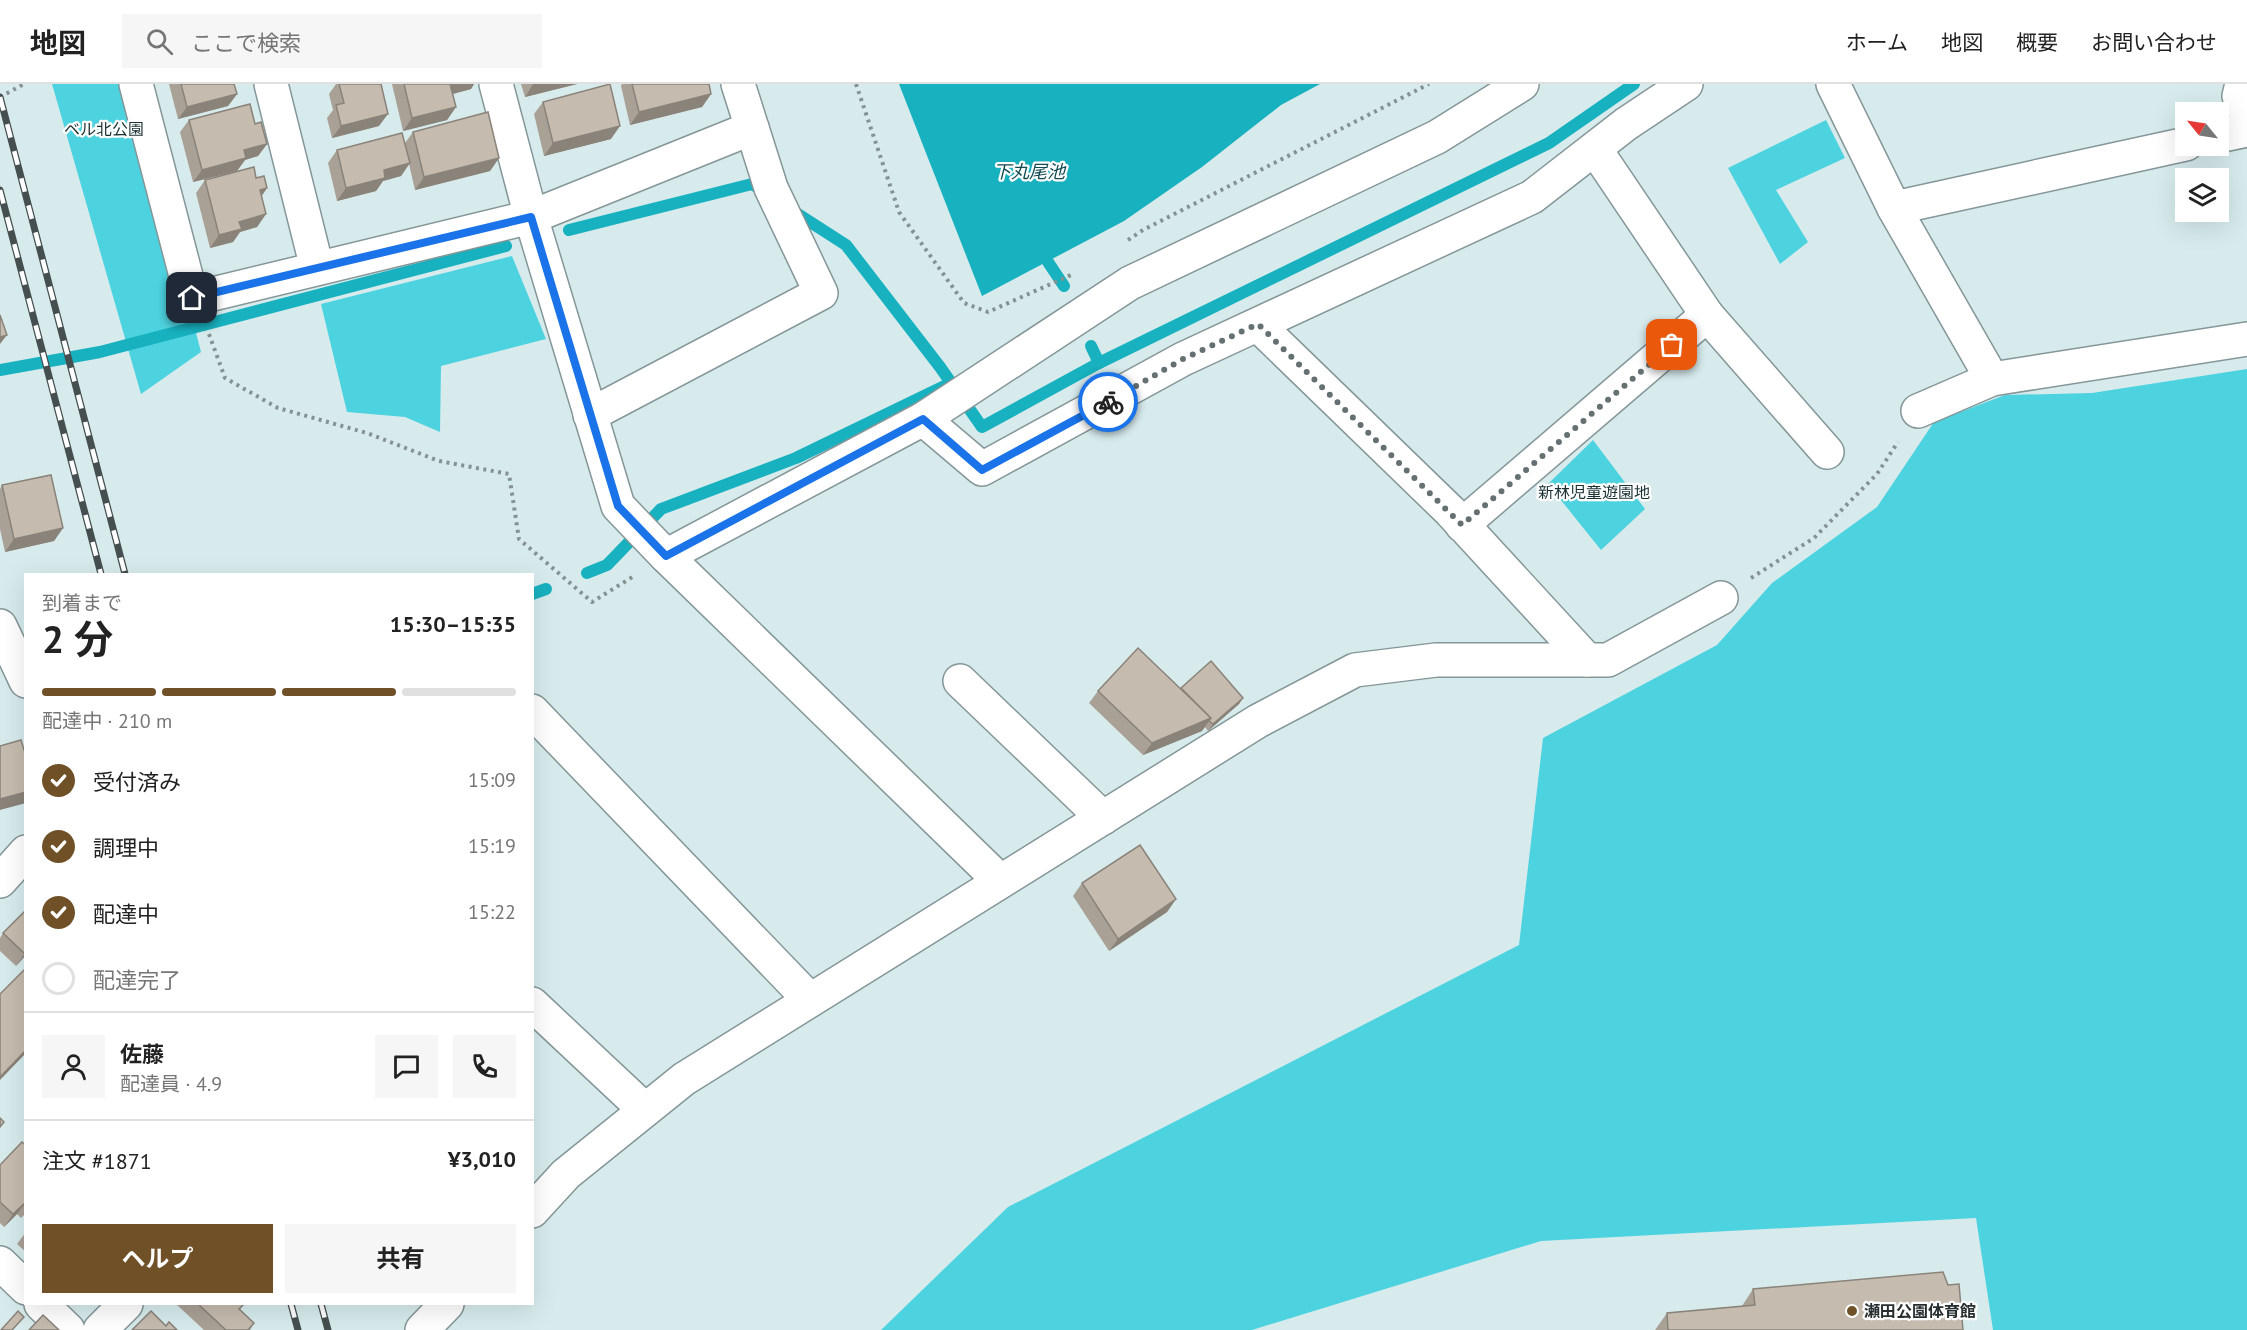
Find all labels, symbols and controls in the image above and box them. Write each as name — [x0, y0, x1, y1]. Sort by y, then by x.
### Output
search box — [122, 14, 542, 68]
text: 地図 — [30, 24, 86, 61]
icon: search — [143, 25, 176, 58]
text: ここで検索 — [191, 29, 301, 57]
text: ホーム — [1846, 29, 1908, 56]
text: 地図 — [1941, 29, 1983, 56]
text: 概要 — [2016, 29, 2058, 56]
text: お問い合わせ — [2091, 29, 2217, 56]
north arrow — [2175, 102, 2229, 156]
map controls — [2175, 102, 2229, 222]
park label: ベル北公園 — [64, 119, 144, 139]
water label: 下丸尾池 — [993, 160, 1067, 183]
button: layers — [2175, 168, 2229, 222]
pin — [166, 272, 217, 323]
icon: home — [175, 281, 208, 314]
pin — [1646, 319, 1697, 370]
icon: bag — [1655, 328, 1688, 361]
courier — [1078, 372, 1138, 432]
icon: bike — [1092, 386, 1125, 419]
park label: 新林児童遊園地 — [1538, 482, 1650, 502]
text: 到着まで — [42, 590, 122, 616]
text: 15:30–15:35 — [390, 610, 516, 638]
text: 2 分 — [42, 613, 113, 664]
text: 配達中 · 210 m — [42, 708, 172, 734]
icon: check — [42, 764, 75, 797]
text: 15:09 — [468, 767, 516, 793]
text: 受付済み — [93, 768, 181, 796]
icon: check — [42, 830, 75, 863]
text: 15:19 — [468, 833, 516, 859]
text: 調理中 — [93, 834, 159, 862]
icon: check — [42, 896, 75, 929]
text: 15:22 — [468, 899, 516, 925]
text: 配達中 — [93, 900, 159, 928]
text: 配達完了 — [93, 966, 181, 994]
button: person — [42, 1035, 105, 1098]
button: chat — [375, 1035, 438, 1098]
button: phone — [453, 1035, 516, 1098]
text: 佐藤 — [120, 1040, 164, 1068]
text: 配達員 · 4.9 — [120, 1071, 222, 1097]
text: ¥3,010 — [448, 1145, 516, 1173]
text: 注文 #1871 — [42, 1147, 152, 1175]
button: ヘルプ — [42, 1224, 273, 1293]
button: 共有 — [285, 1224, 516, 1293]
place label: 瀬田公園体育館 — [1864, 1301, 1976, 1321]
marker: 瀬田公園体育館 — [1845, 1304, 1859, 1318]

